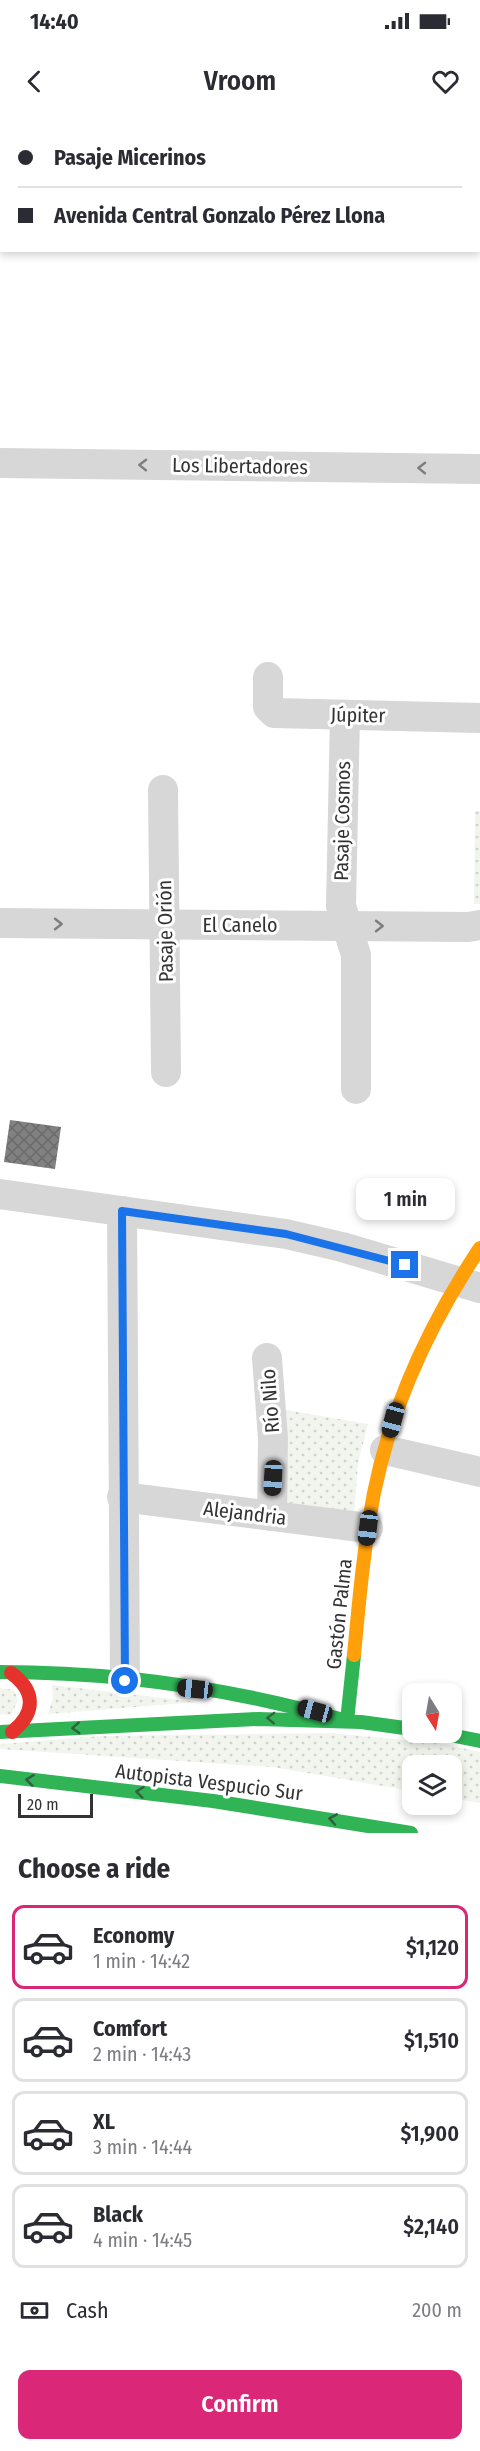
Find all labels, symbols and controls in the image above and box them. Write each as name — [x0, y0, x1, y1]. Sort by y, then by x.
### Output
text: 14:40 — [30, 8, 79, 35]
icon: back — [18, 65, 51, 98]
text: Vroom — [204, 65, 276, 97]
icon: heart — [429, 65, 462, 98]
text: Pasaje Micerinos — [54, 144, 206, 171]
text: Avenida Central Gonzalo Pérez Llona — [54, 202, 385, 229]
street label: Los Libertadores — [172, 453, 308, 479]
one-way arrow — [138, 459, 147, 471]
one-way arrow — [417, 462, 426, 475]
street label: Júpiter — [330, 703, 386, 727]
street label: Pasaje Cosmos — [329, 761, 355, 881]
street label: Pasaje Orión — [152, 880, 178, 982]
street label: El Canelo — [202, 913, 278, 937]
one-way arrow — [54, 918, 63, 930]
one-way arrow — [375, 920, 384, 932]
callout: 1 min — [356, 1178, 454, 1220]
text: 1 min — [384, 1187, 427, 1211]
route end — [391, 1251, 418, 1278]
street label: Río Nilo — [256, 1368, 284, 1434]
car — [380, 1400, 406, 1440]
car — [263, 1460, 283, 1496]
street label: Alejandria — [202, 1496, 288, 1530]
car — [357, 1509, 379, 1547]
street label: Gastón Palma — [321, 1557, 357, 1671]
route start — [111, 1667, 138, 1694]
car — [176, 1678, 214, 1700]
north arrow — [402, 1683, 462, 1743]
map controls — [402, 1683, 462, 1815]
car — [295, 1698, 335, 1724]
one-way arrow — [266, 1712, 275, 1725]
one-way arrow — [71, 1721, 80, 1734]
button: layers — [402, 1755, 462, 1815]
street label: Autopista Vespucio Sur — [114, 1759, 304, 1805]
one-way arrow — [26, 1774, 35, 1787]
one-way arrow — [135, 1787, 144, 1799]
scale bar — [18, 1791, 93, 1818]
text: 20 m — [27, 1795, 58, 1814]
one-way arrow — [328, 1813, 338, 1825]
text: Choose a ride — [18, 1853, 170, 1885]
icon: car — [21, 1920, 75, 1974]
text: Economy — [93, 1922, 174, 1949]
text: $1,120 — [406, 1934, 459, 1961]
text: 1 min · 14:42 — [93, 1949, 190, 1973]
icon: car — [21, 2013, 75, 2067]
text: Comfort — [93, 2015, 167, 2042]
text: $1,510 — [404, 2027, 459, 2054]
text: 2 min · 14:43 — [93, 2042, 191, 2066]
icon: car — [21, 2106, 75, 2160]
text: XL — [93, 2108, 115, 2135]
text: $1,900 — [400, 2120, 459, 2147]
text: 3 min · 14:44 — [93, 2135, 192, 2159]
icon: car — [21, 2199, 75, 2253]
text: Black — [93, 2201, 143, 2228]
text: $2,140 — [403, 2213, 459, 2240]
text: 4 min · 14:45 — [93, 2228, 192, 2252]
icon: cash — [18, 2294, 51, 2327]
text: Cash — [66, 2297, 109, 2324]
text: 200 m — [412, 2298, 462, 2322]
button: Confirm — [18, 2370, 462, 2439]

